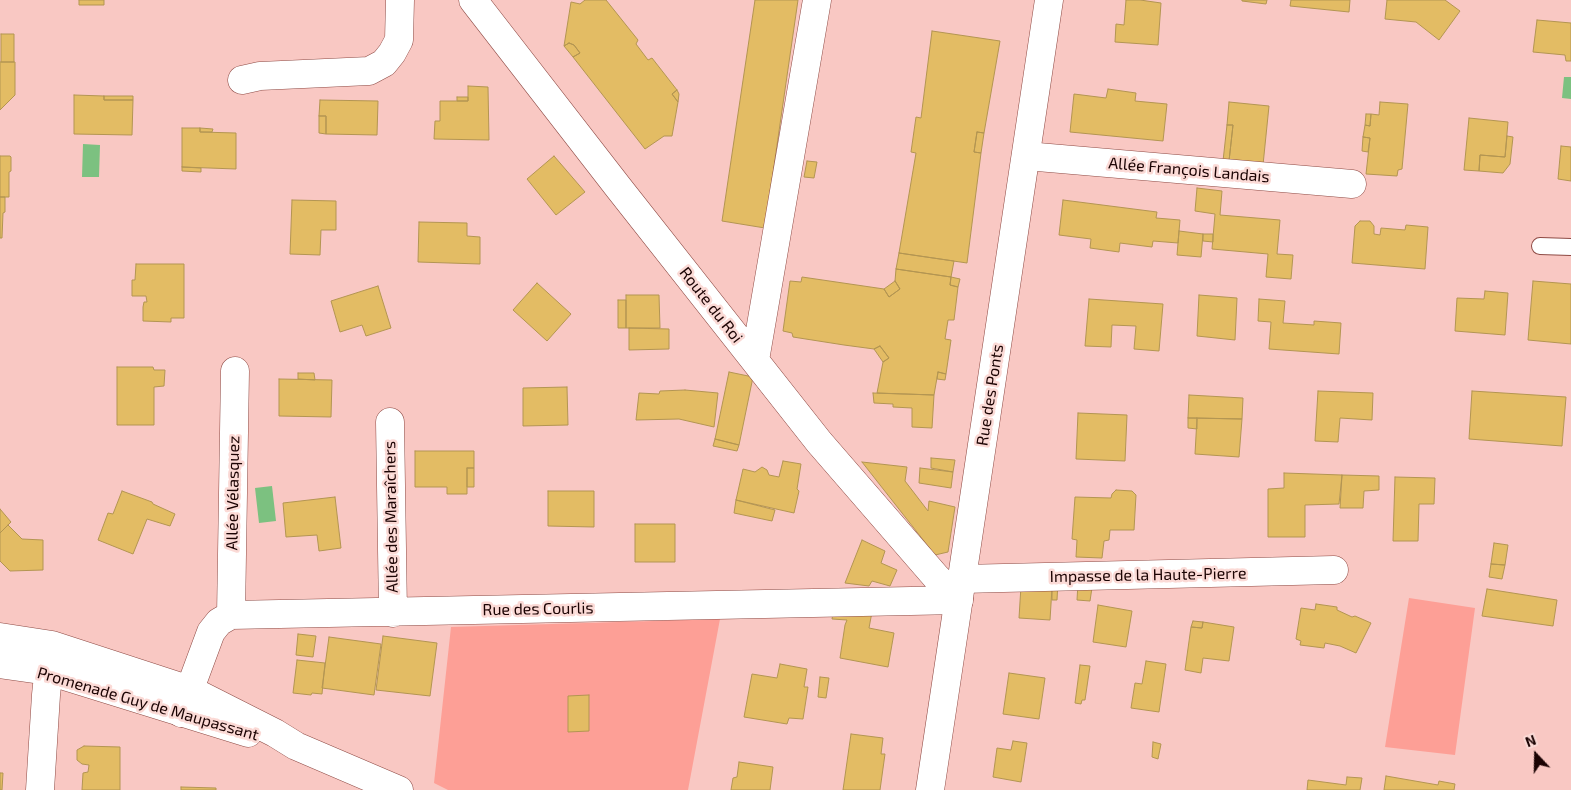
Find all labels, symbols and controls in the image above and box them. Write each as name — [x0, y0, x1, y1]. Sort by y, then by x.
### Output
street label: Allée François Landais — [1108, 153, 1270, 187]
street label: Route du Roi — [675, 263, 747, 347]
street label: Rue des Ponts — [972, 343, 1008, 447]
street label: Allée Vélasquez — [222, 436, 244, 550]
street label: Allée des Maraîchers — [380, 441, 402, 593]
street label: Impasse de la Haute-Pierre — [1049, 564, 1247, 586]
street label: Rue des Courlis — [482, 598, 594, 620]
street label: Promenade Guy de Maupassant — [35, 663, 261, 745]
north arrow — [1511, 730, 1561, 780]
text: N — [1523, 731, 1538, 750]

